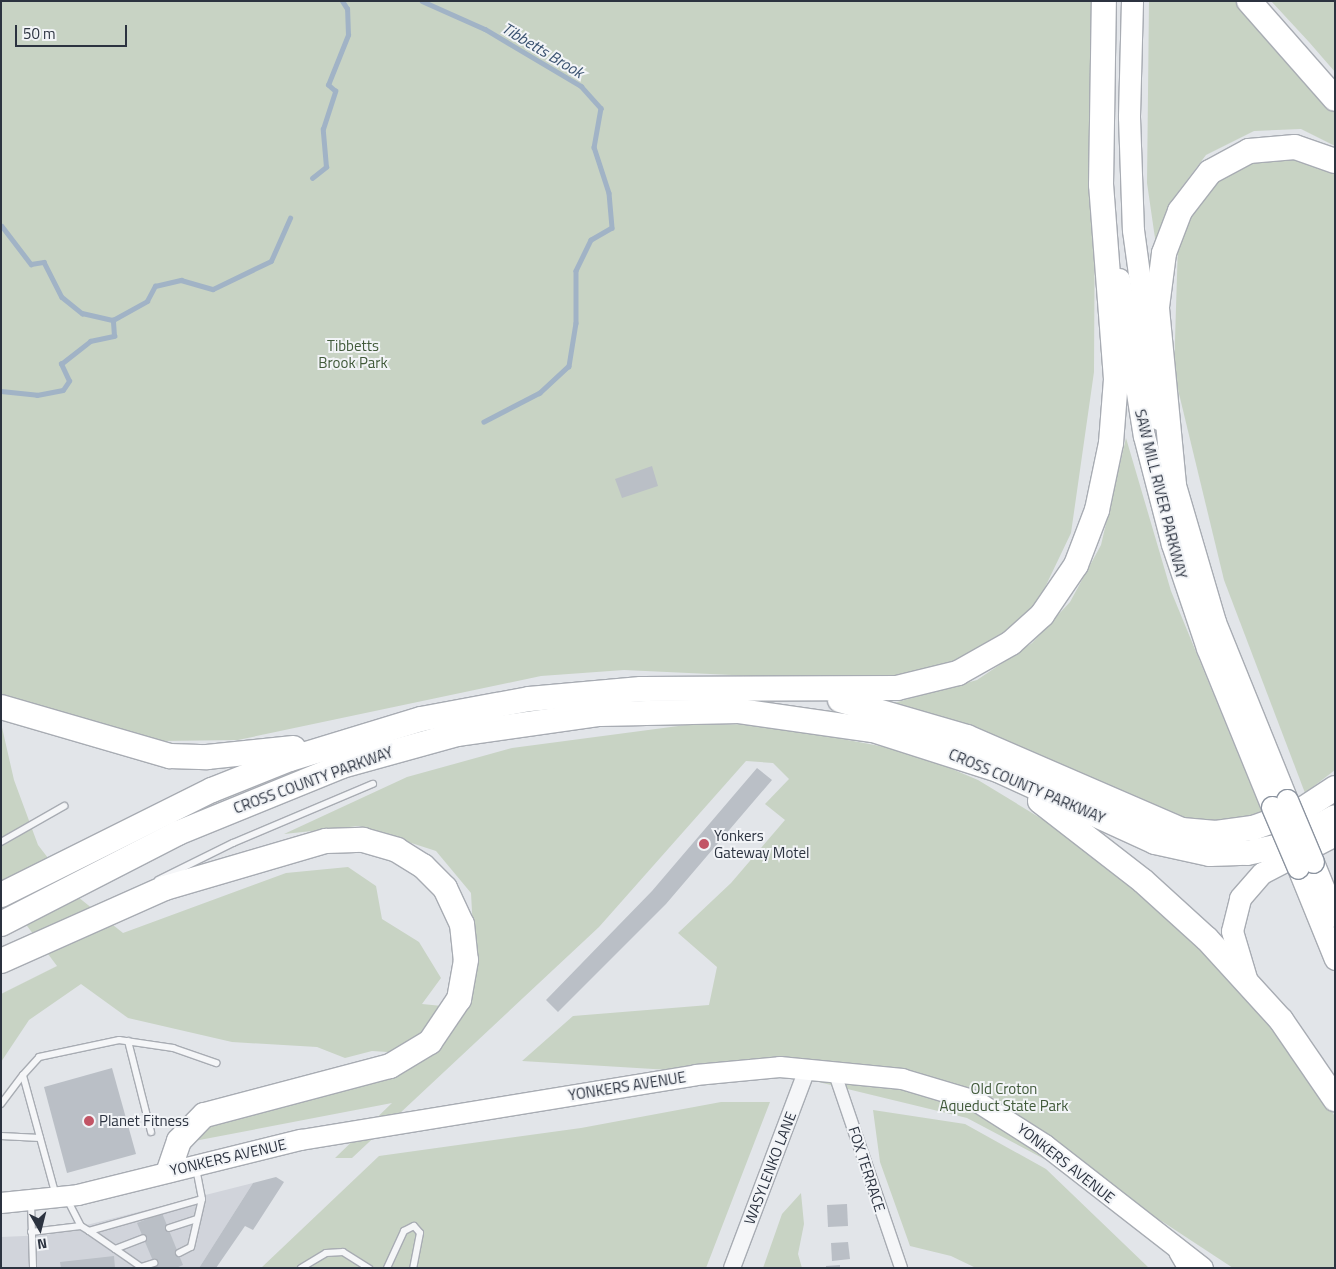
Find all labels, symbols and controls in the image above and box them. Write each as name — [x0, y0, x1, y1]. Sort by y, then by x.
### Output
scale bar — [18, 15, 130, 47]
water label: Tibbetts Brook — [499, 18, 587, 82]
text: 50 m — [23, 22, 56, 45]
park label: Tibbetts Brook Park — [318, 336, 388, 371]
street label: SAW MILL RIVER PARKWAY — [1131, 407, 1191, 581]
street label: CROSS COUNTY PARKWAY — [231, 743, 395, 817]
street label: CROSS COUNTY PARKWAY — [946, 745, 1108, 827]
place label: Yonkers Gateway Motel — [714, 826, 810, 861]
marker: Yonkers Gateway Motel — [698, 838, 710, 850]
street label: YONKERS AVENUE — [567, 1068, 687, 1104]
park label: Old Croton Aqueduct State Park — [940, 1079, 1068, 1114]
street label: WASYLENKO LANE — [740, 1109, 800, 1227]
place label: Planet Fitness — [99, 1112, 189, 1130]
marker: Planet Fitness — [83, 1115, 95, 1127]
street label: YONKERS AVENUE — [1014, 1119, 1118, 1207]
street label: FOX TERRACE — [845, 1124, 889, 1214]
street label: YONKERS AVENUE — [168, 1135, 288, 1179]
north arrow — [15, 1204, 65, 1254]
text: N — [36, 1233, 48, 1255]

